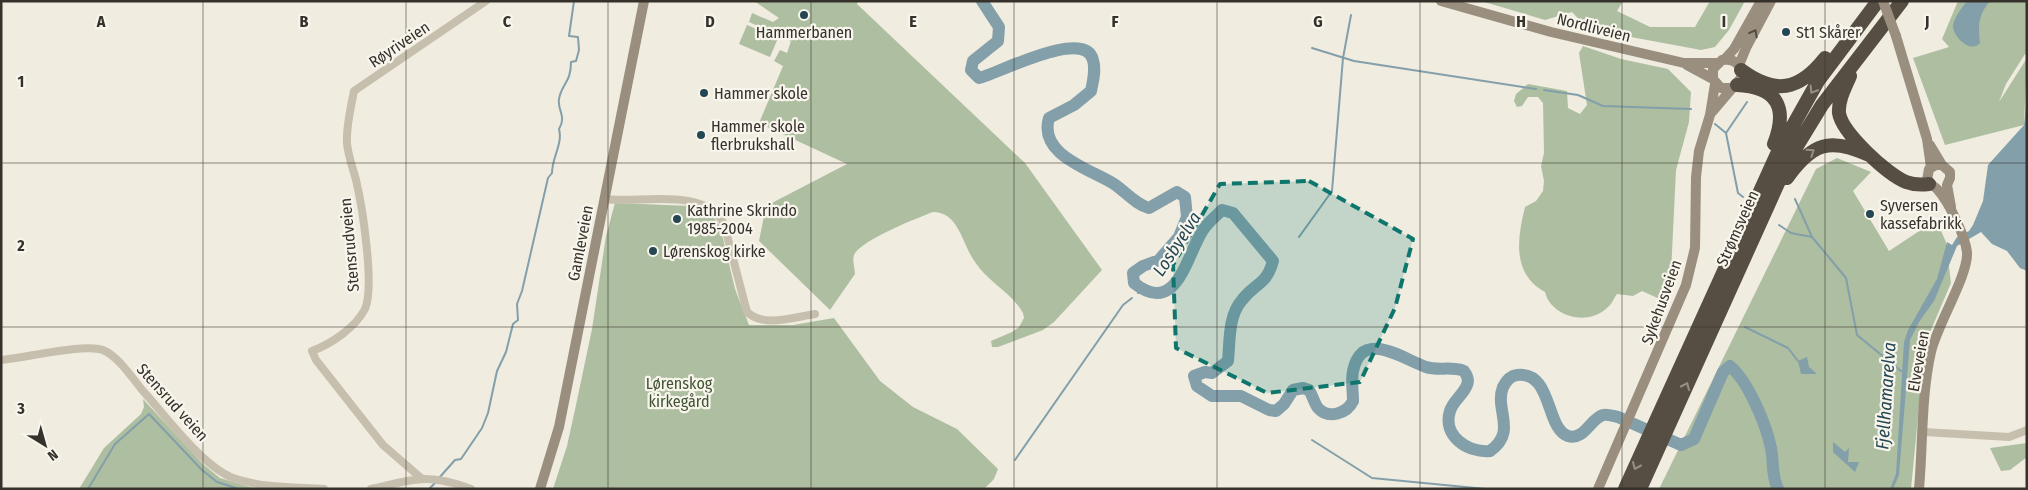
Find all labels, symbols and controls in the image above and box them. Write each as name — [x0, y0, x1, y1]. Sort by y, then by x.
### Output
marker: Hammerbanen — [798, 9, 810, 21]
street label: Nordliveien — [1555, 9, 1633, 46]
text: A — [96, 12, 106, 31]
text: B — [300, 12, 309, 31]
text: C — [503, 12, 512, 31]
text: D — [705, 12, 715, 31]
text: E — [909, 12, 917, 31]
text: F — [1111, 12, 1119, 31]
text: G — [1313, 12, 1323, 31]
text: H — [1516, 12, 1526, 31]
text: I — [1722, 12, 1726, 31]
text: J — [1924, 12, 1929, 31]
street label: Røyriveien — [365, 17, 433, 72]
place label: Hammerbanen — [756, 23, 852, 42]
place label: St1 Skårer — [1796, 23, 1861, 42]
marker: St1 Skårer — [1780, 26, 1792, 38]
one-way arrow — [1748, 29, 1758, 38]
text: 1 — [18, 72, 24, 91]
place label: Hammer skole — [714, 84, 808, 103]
one-way arrow — [1809, 85, 1819, 94]
marker: Hammer skole — [698, 87, 710, 99]
place label: Hammer skole flerbrukshall — [711, 117, 805, 154]
marker: Hammer skole flerbrukshall — [695, 129, 707, 141]
one-way arrow — [1805, 149, 1815, 158]
street label: Strømsveien — [1712, 187, 1763, 269]
place label: Syversen kassefabrikk — [1880, 196, 1962, 233]
street label: Stensrudveien — [336, 197, 363, 293]
place label: Kathrine Skrindo 1985-2004 — [687, 201, 797, 238]
street label: Gamleveien — [564, 204, 597, 283]
water label: Losbyelva — [1148, 208, 1206, 280]
marker: Syversen kassefabrikk — [1864, 208, 1876, 220]
marker: Kathrine Skrindo 1985-2004 — [671, 213, 683, 225]
text: 2 — [16, 236, 25, 255]
place label: Lørenskog kirke — [663, 242, 766, 261]
marker: Lørenskog kirke — [647, 245, 659, 257]
street label: Sykehusveien — [1637, 257, 1686, 347]
street label: Elveveien — [1904, 329, 1933, 393]
water label: Fjellhamarelva — [1871, 342, 1901, 450]
street label: Stensrud veien — [133, 360, 212, 445]
park label: Lørenskog kirkegård — [646, 374, 713, 411]
one-way arrow — [1679, 382, 1690, 391]
text: 3 — [16, 399, 25, 418]
north arrow — [20, 420, 70, 470]
text: N — [44, 446, 61, 464]
one-way arrow — [1631, 461, 1642, 470]

